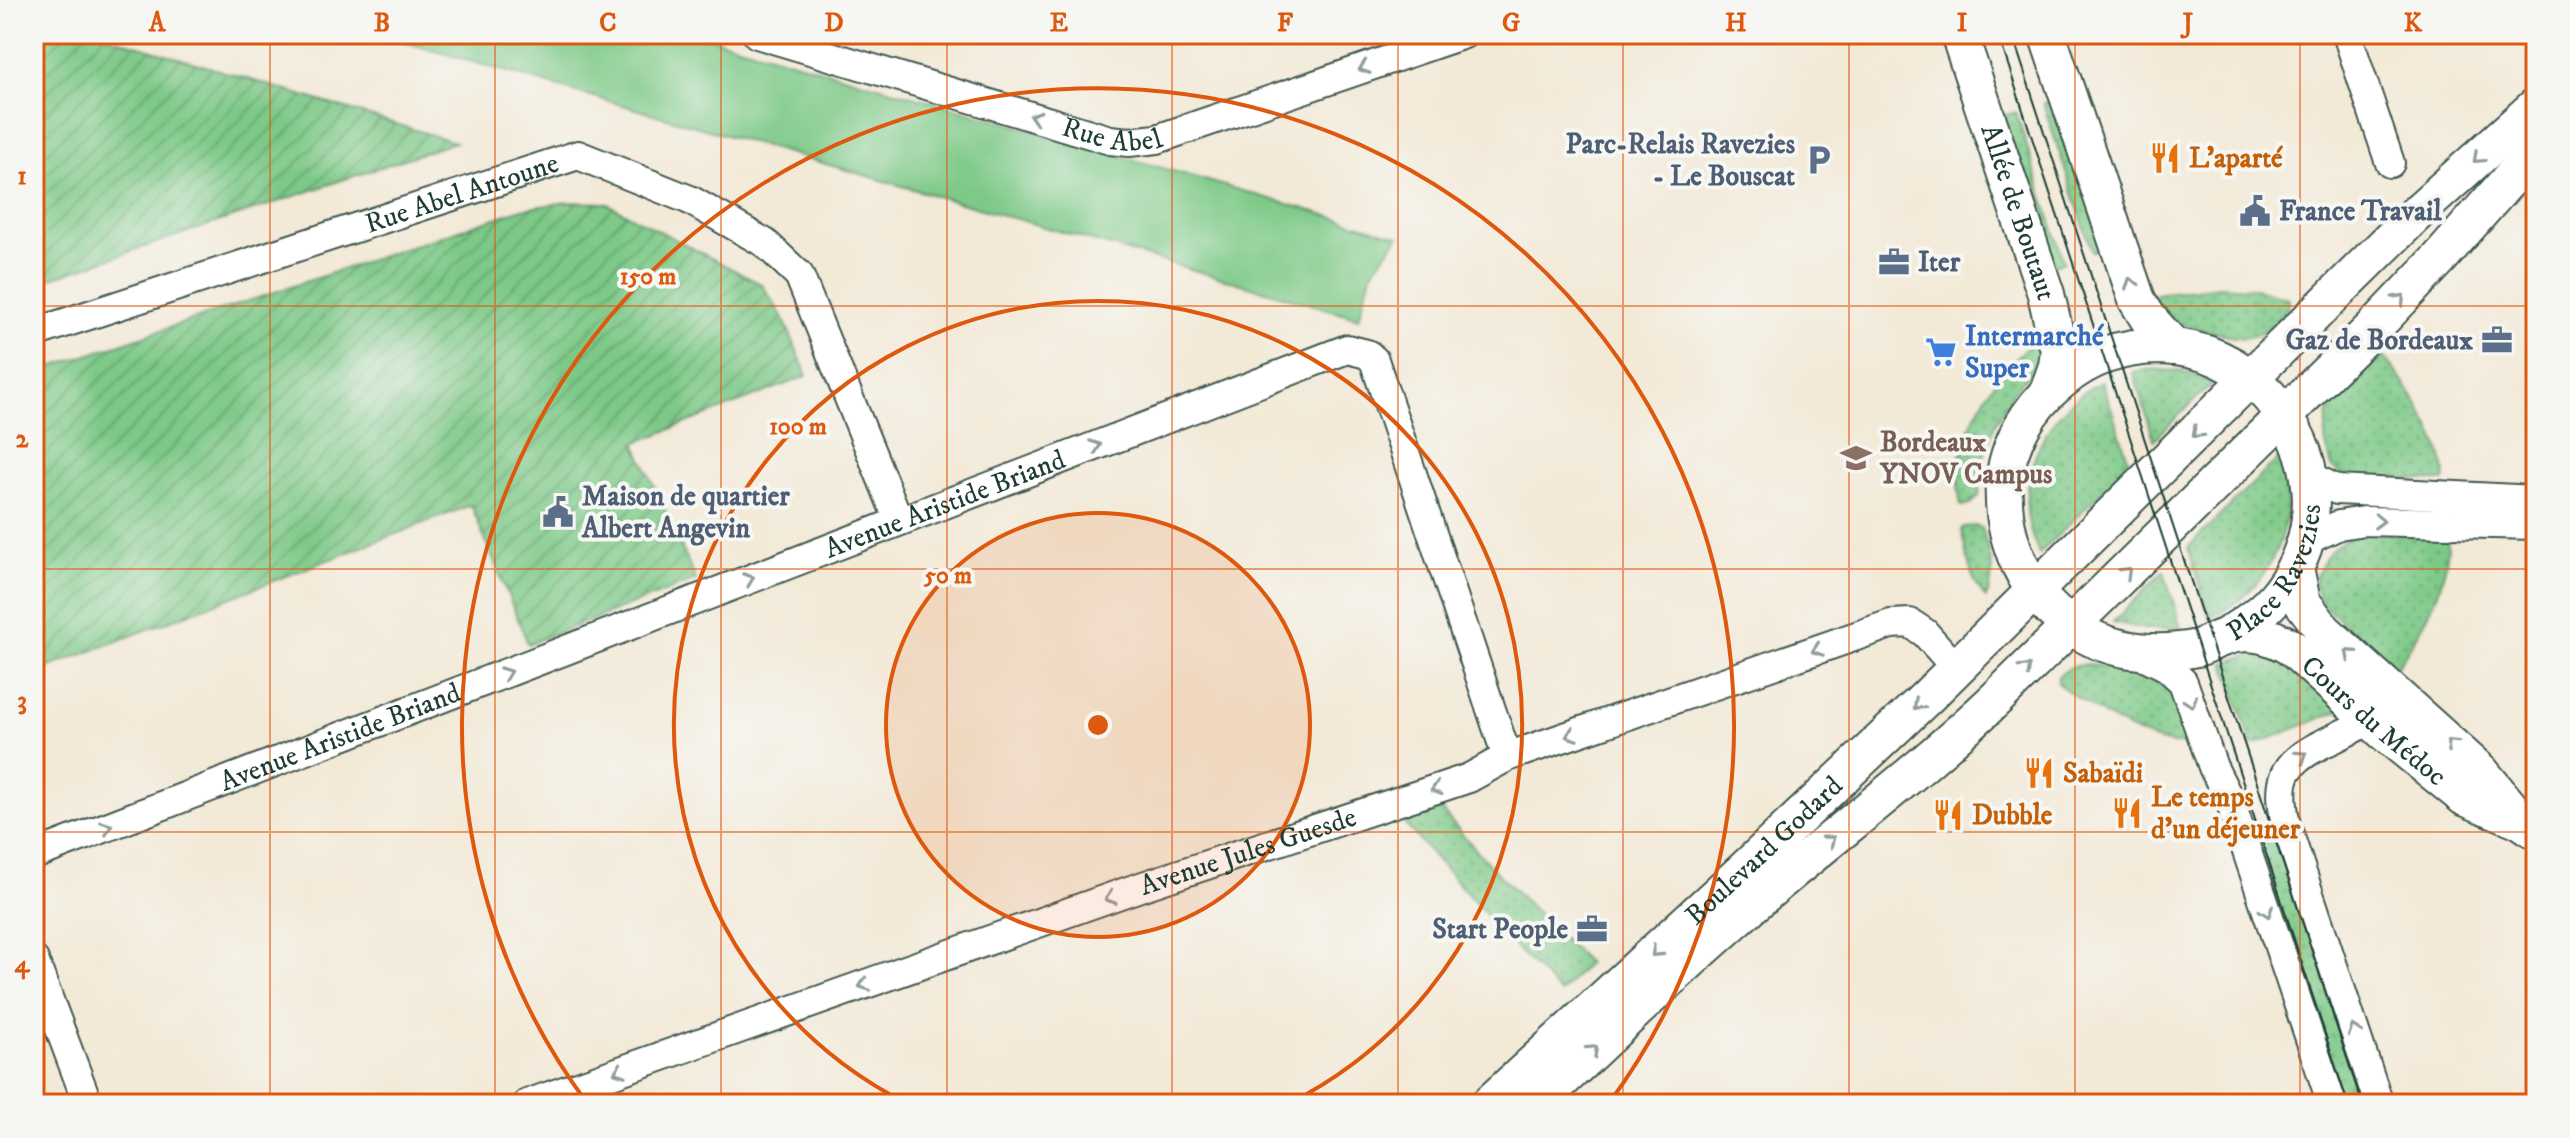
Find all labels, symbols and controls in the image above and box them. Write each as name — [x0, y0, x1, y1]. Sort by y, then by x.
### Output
text: A — [148, 7, 167, 40]
text: B — [374, 7, 390, 40]
text: C — [599, 7, 617, 40]
text: D — [824, 7, 844, 40]
text: E — [1050, 7, 1068, 40]
text: F — [1277, 7, 1294, 40]
text: G — [1502, 7, 1520, 40]
text: H — [1725, 7, 1747, 40]
text: I — [1957, 7, 1968, 40]
text: J — [2180, 7, 2194, 40]
text: K — [2404, 7, 2423, 40]
one-way arrow — [1358, 59, 1372, 75]
street label: Rue Abel — [1058, 109, 1167, 159]
one-way arrow — [1029, 110, 1043, 126]
street label: Allée de Boutaut — [1973, 120, 2064, 303]
place label: Parc-Relais Ravezies - Le Bouscat — [1566, 127, 1796, 194]
restaurant icon: L'aparté — [2148, 141, 2182, 175]
place label: L'aparté — [2189, 141, 2283, 176]
parking icon: Parc-Relais Ravezies - Le Bouscat — [1802, 143, 1836, 177]
street label: Rue Abel Antoune — [361, 145, 563, 241]
one-way arrow — [2473, 149, 2487, 164]
text: 1 — [17, 160, 27, 193]
public building icon: France Travail — [2238, 194, 2272, 228]
place label: France Travail — [2279, 194, 2442, 229]
office icon: Iter — [1877, 245, 1911, 279]
place label: Iter — [1918, 245, 1961, 280]
text: 150 m — [620, 262, 676, 292]
one-way arrow — [2124, 277, 2140, 291]
one-way arrow — [2391, 294, 2405, 309]
place label: Intermarché Super — [1965, 319, 2104, 386]
place label: Gaz de Bordeaux — [2286, 323, 2473, 358]
office icon: Gaz de Bordeaux — [2480, 323, 2514, 357]
supermarket icon: Intermarché Super — [1924, 335, 1958, 369]
text: 100 m — [769, 412, 827, 442]
text: 2 — [16, 423, 30, 456]
one-way arrow — [2192, 424, 2206, 438]
place label: Bordeaux YNOV Campus — [1879, 425, 2053, 492]
one-way arrow — [1088, 439, 1102, 456]
school or university icon: Bordeaux YNOV Campus — [1839, 441, 1873, 475]
street label: Avenue Aristide Briand — [819, 442, 1070, 566]
place label: Maison de quartier Albert Angevin — [581, 479, 790, 546]
public building icon: Maison de quartier Albert Angevin — [541, 495, 575, 529]
street label: Place Ravezies — [2220, 503, 2328, 649]
one-way arrow — [2373, 512, 2386, 530]
text: 50 m — [923, 561, 972, 591]
one-way arrow — [2117, 566, 2131, 581]
one-way arrow — [741, 572, 755, 589]
one-way arrow — [1811, 640, 1825, 656]
street label: Cours du Médoc — [2294, 648, 2454, 793]
one-way arrow — [2345, 649, 2360, 664]
one-way arrow — [2017, 664, 2031, 678]
one-way arrow — [498, 666, 512, 683]
street label: Avenue Aristide Briand — [215, 675, 465, 799]
text: 3 — [17, 685, 27, 718]
one-way arrow — [1913, 695, 1927, 710]
one-way arrow — [2181, 695, 2197, 709]
centre of rings — [1084, 711, 1112, 739]
one-way arrow — [1565, 725, 1579, 741]
one-way arrow — [2446, 739, 2460, 754]
one-way arrow — [2293, 751, 2307, 766]
restaurant icon: Sabaïdi — [2022, 756, 2056, 790]
place label: Sabaïdi — [2063, 756, 2143, 791]
street label: Boulevard Godard — [1678, 768, 1850, 933]
one-way arrow — [1429, 779, 1443, 795]
place label: Le temps d'un déjeuner — [2151, 780, 2301, 847]
restaurant icon: Le temps d'un déjeuner — [2110, 796, 2144, 830]
restaurant icon: Dubble — [1931, 798, 1965, 832]
place label: Dubble — [1972, 798, 2053, 833]
street label: Avenue Jules Guesde — [1135, 799, 1361, 903]
one-way arrow — [99, 820, 113, 837]
one-way arrow — [1821, 835, 1835, 850]
one-way arrow — [1103, 889, 1117, 905]
one-way arrow — [2258, 904, 2274, 918]
place label: Start People — [1432, 912, 1568, 947]
office icon: Start People — [1575, 912, 1609, 946]
one-way arrow — [1651, 942, 1665, 957]
text: 4 — [15, 948, 31, 981]
one-way arrow — [858, 975, 872, 991]
one-way arrow — [2348, 1024, 2364, 1038]
one-way arrow — [1584, 1046, 1599, 1060]
one-way arrow — [613, 1062, 627, 1078]

